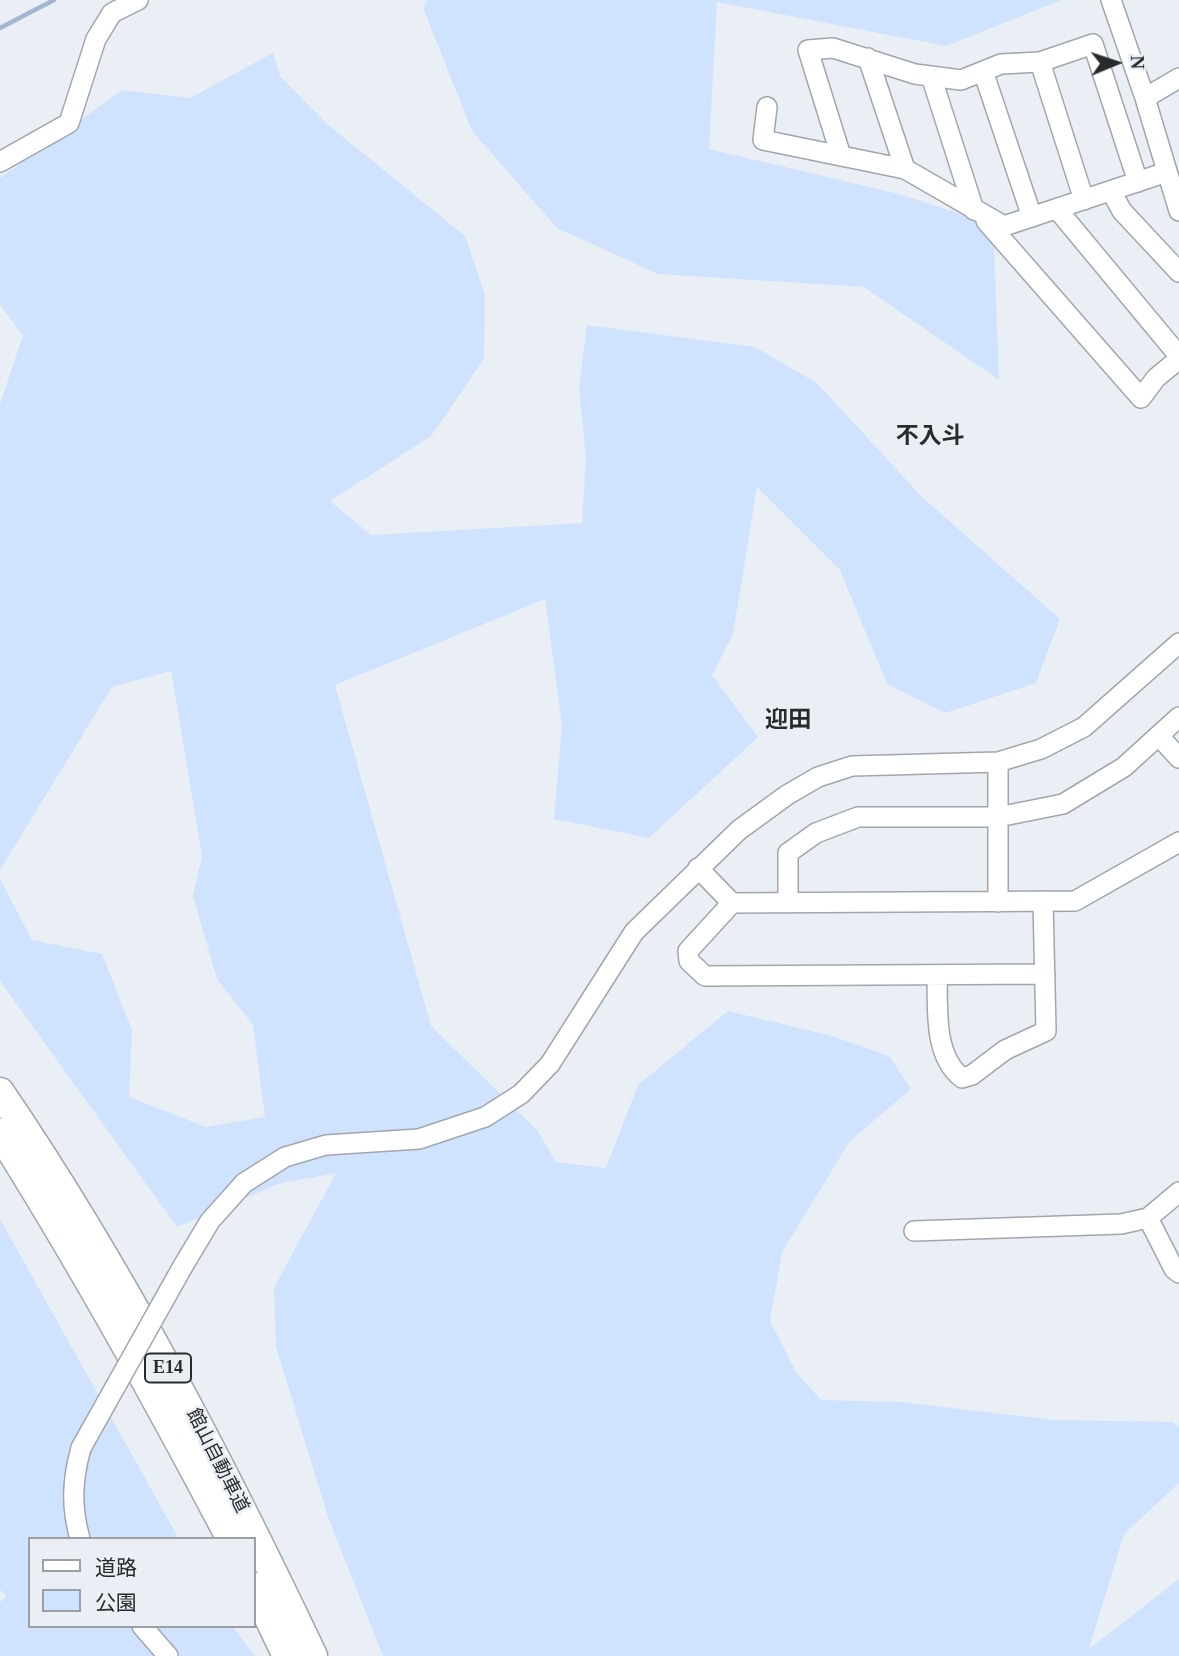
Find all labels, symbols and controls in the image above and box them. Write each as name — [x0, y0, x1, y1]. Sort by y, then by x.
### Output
north arrow — [1081, 28, 1151, 98]
text: N — [1127, 55, 1148, 69]
district label: 不入斗 — [896, 423, 964, 451]
district label: 迎田 — [765, 707, 811, 735]
road number: E14 — [145, 1353, 191, 1382]
street label: 館山自動車道 — [181, 1405, 253, 1517]
legend — [28, 1537, 256, 1628]
text: 道路 — [95, 1556, 137, 1580]
text: 公園 — [95, 1591, 137, 1615]

